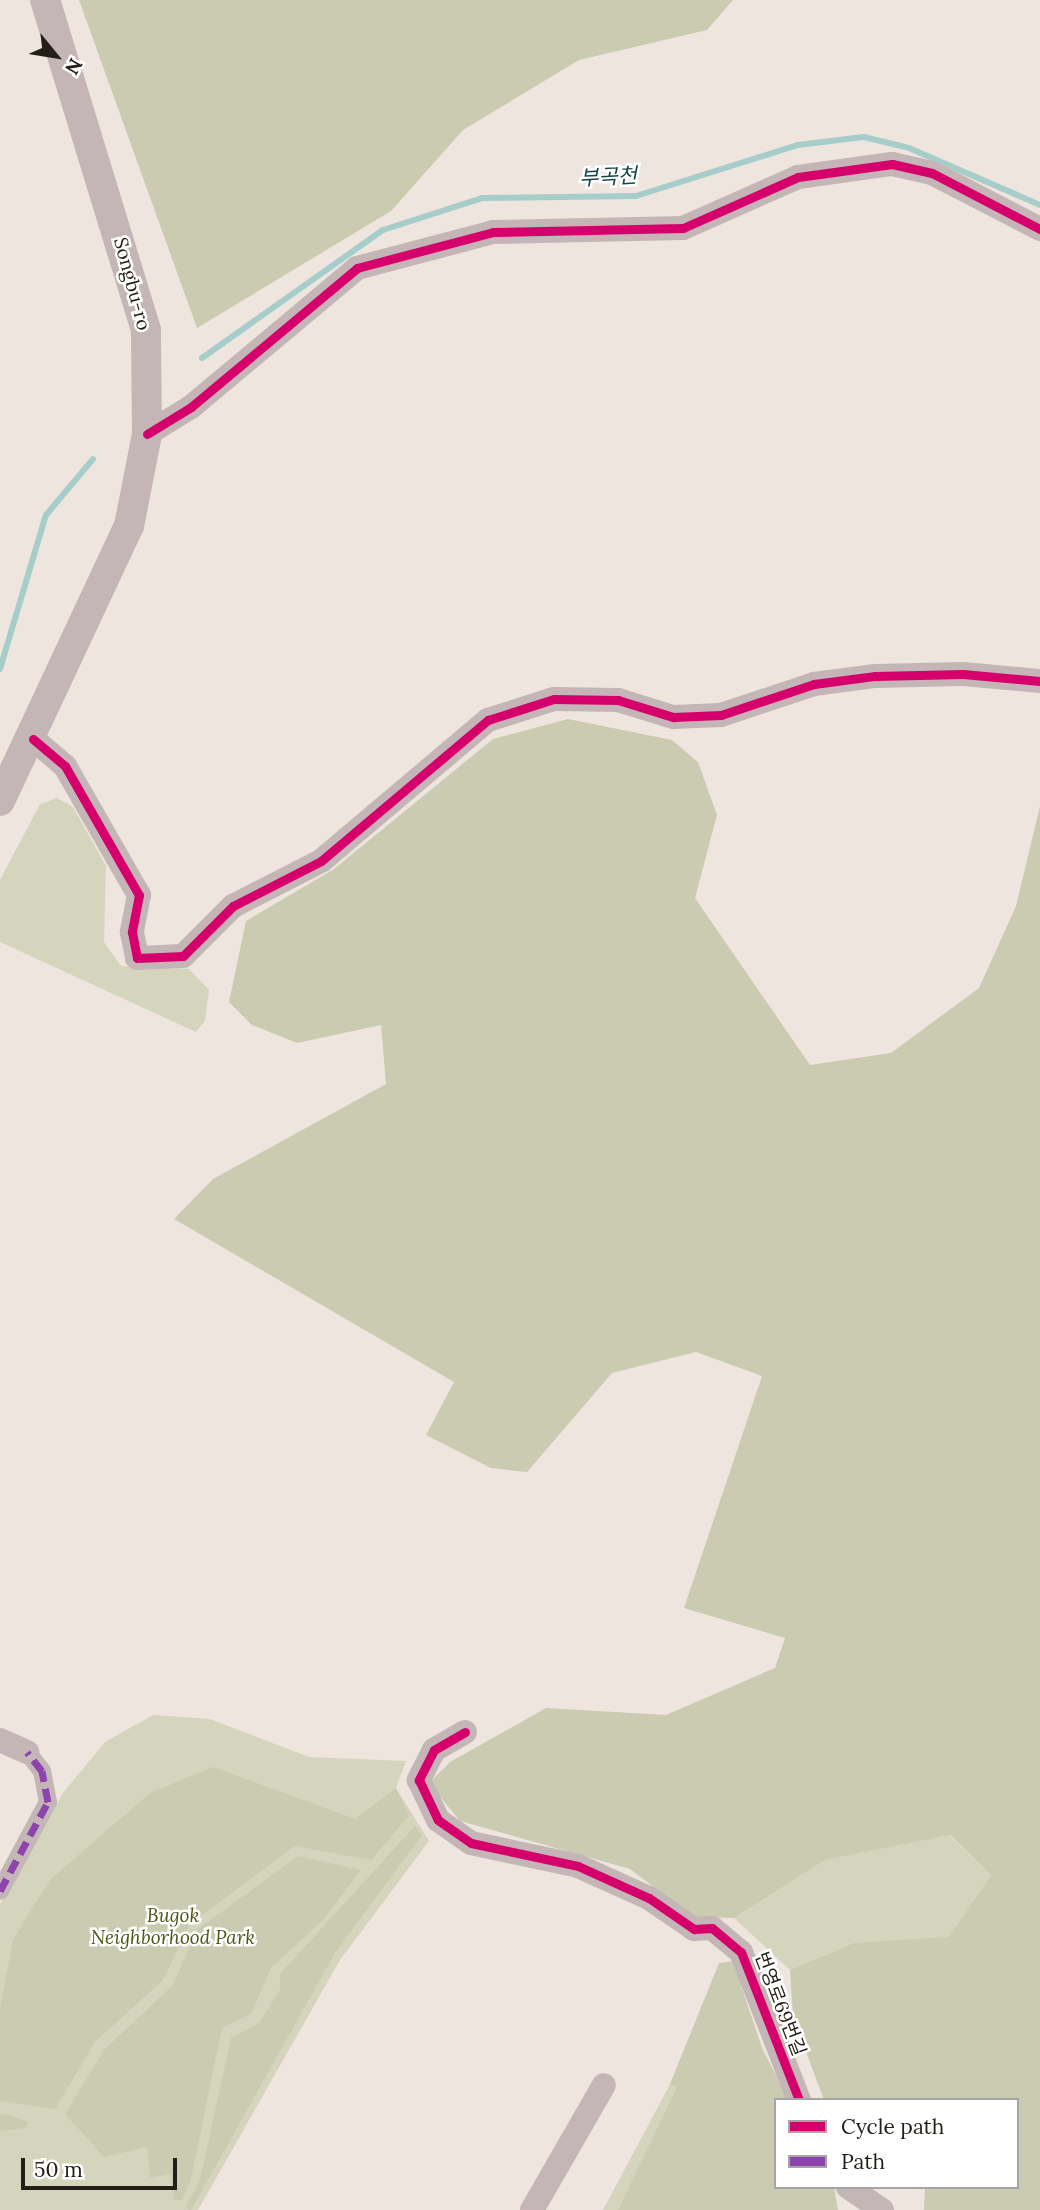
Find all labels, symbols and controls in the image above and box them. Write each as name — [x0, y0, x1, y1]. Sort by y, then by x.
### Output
north arrow — [21, 21, 91, 91]
text: N — [60, 54, 88, 79]
water label: 부곡천 — [578, 163, 638, 191]
street label: Songbu-ro — [109, 235, 155, 333]
park label: Bugok Neighborhood Park — [91, 1905, 255, 1949]
street label: 번영로69번길 — [750, 1949, 810, 2059]
legend — [774, 2098, 1019, 2189]
text: Cycle path — [841, 2113, 944, 2140]
scale bar — [24, 2144, 180, 2188]
text: Path — [841, 2148, 885, 2175]
text: 50 m — [34, 2156, 83, 2183]

